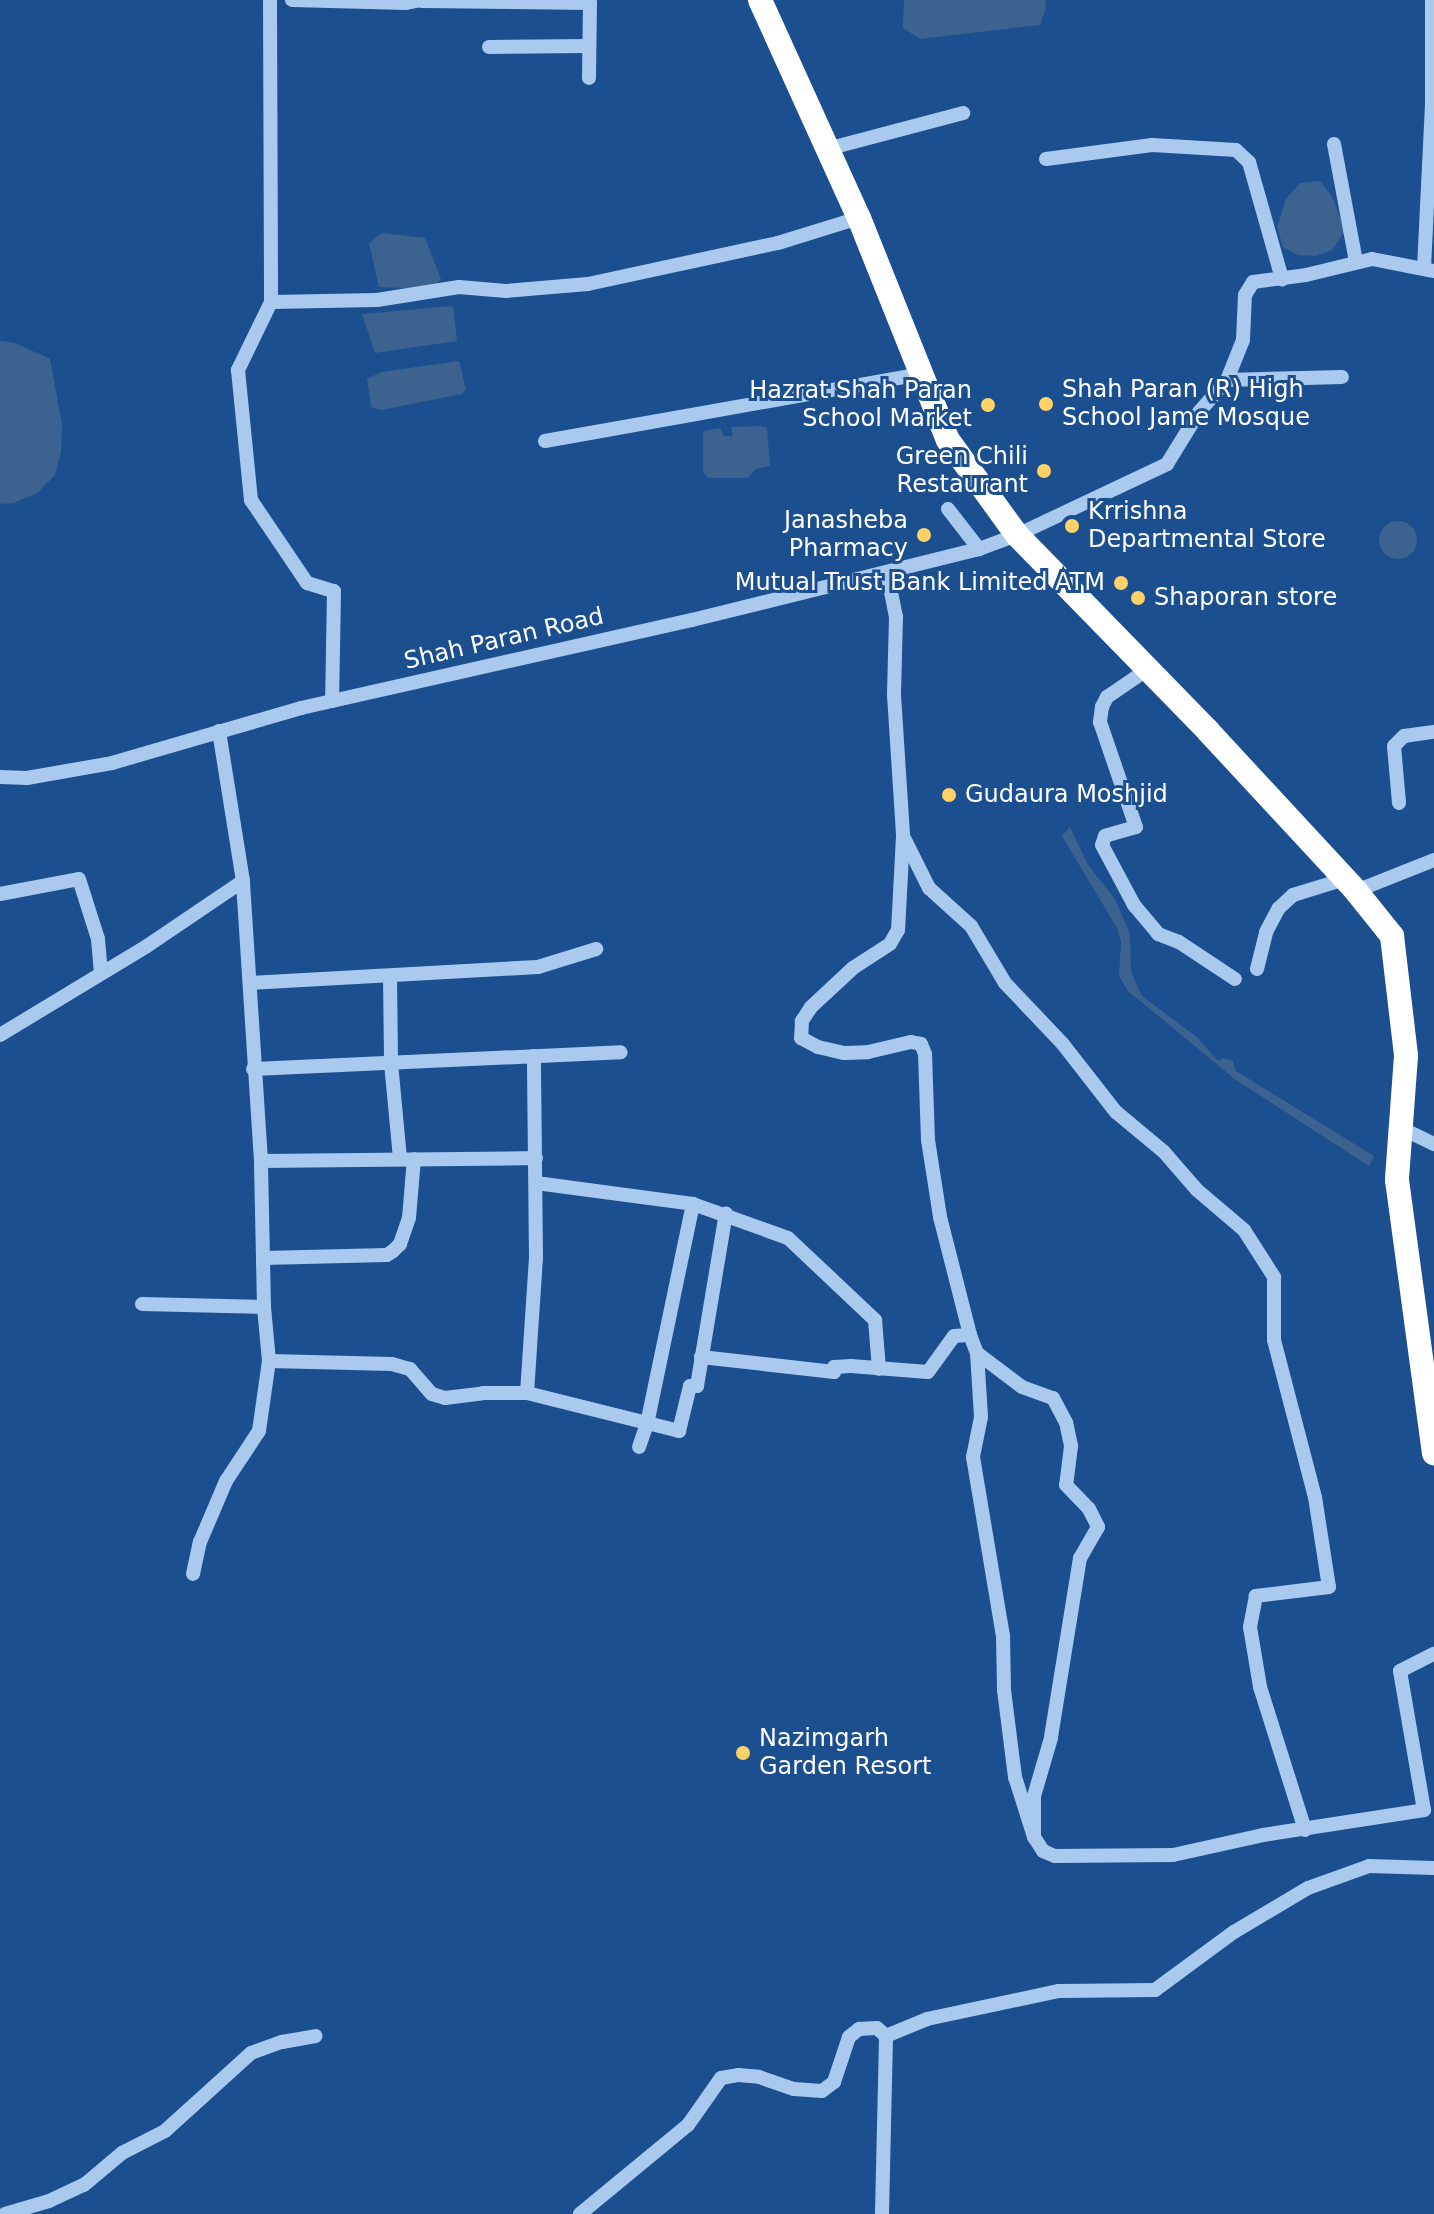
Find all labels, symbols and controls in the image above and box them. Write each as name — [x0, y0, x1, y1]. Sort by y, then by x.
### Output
place label: Shah Paran (R) High School Jame Mosque — [1062, 376, 1310, 432]
place label: Hazrat Shah Paran School Market — [749, 377, 972, 433]
marker: Shah Paran (R) High School Jame Mosque — [1037, 395, 1055, 413]
marker: Hazrat Shah Paran School Market — [979, 396, 997, 414]
place label: Green Chili Restaurant — [896, 443, 1028, 499]
marker: Green Chili Restaurant — [1035, 462, 1053, 480]
place label: Krrishna Departmental Store — [1088, 498, 1326, 554]
place label: Janasheba Pharmacy — [784, 507, 908, 563]
marker: Krrishna Departmental Store — [1063, 517, 1081, 535]
marker: Janasheba Pharmacy — [915, 526, 933, 544]
place label: Mutual Trust Bank Limited ATM — [735, 569, 1105, 597]
marker: Mutual Trust Bank Limited ATM — [1112, 574, 1130, 592]
place label: Shaporan store — [1154, 584, 1337, 612]
marker: Shaporan store — [1129, 589, 1147, 607]
street label: Shah Paran Road — [402, 602, 606, 676]
place label: Gudaura Moshjid — [965, 781, 1168, 809]
marker: Gudaura Moshjid — [940, 786, 958, 804]
place label: Nazimgarh Garden Resort — [759, 1725, 931, 1781]
marker: Nazimgarh Garden Resort — [734, 1744, 752, 1762]

